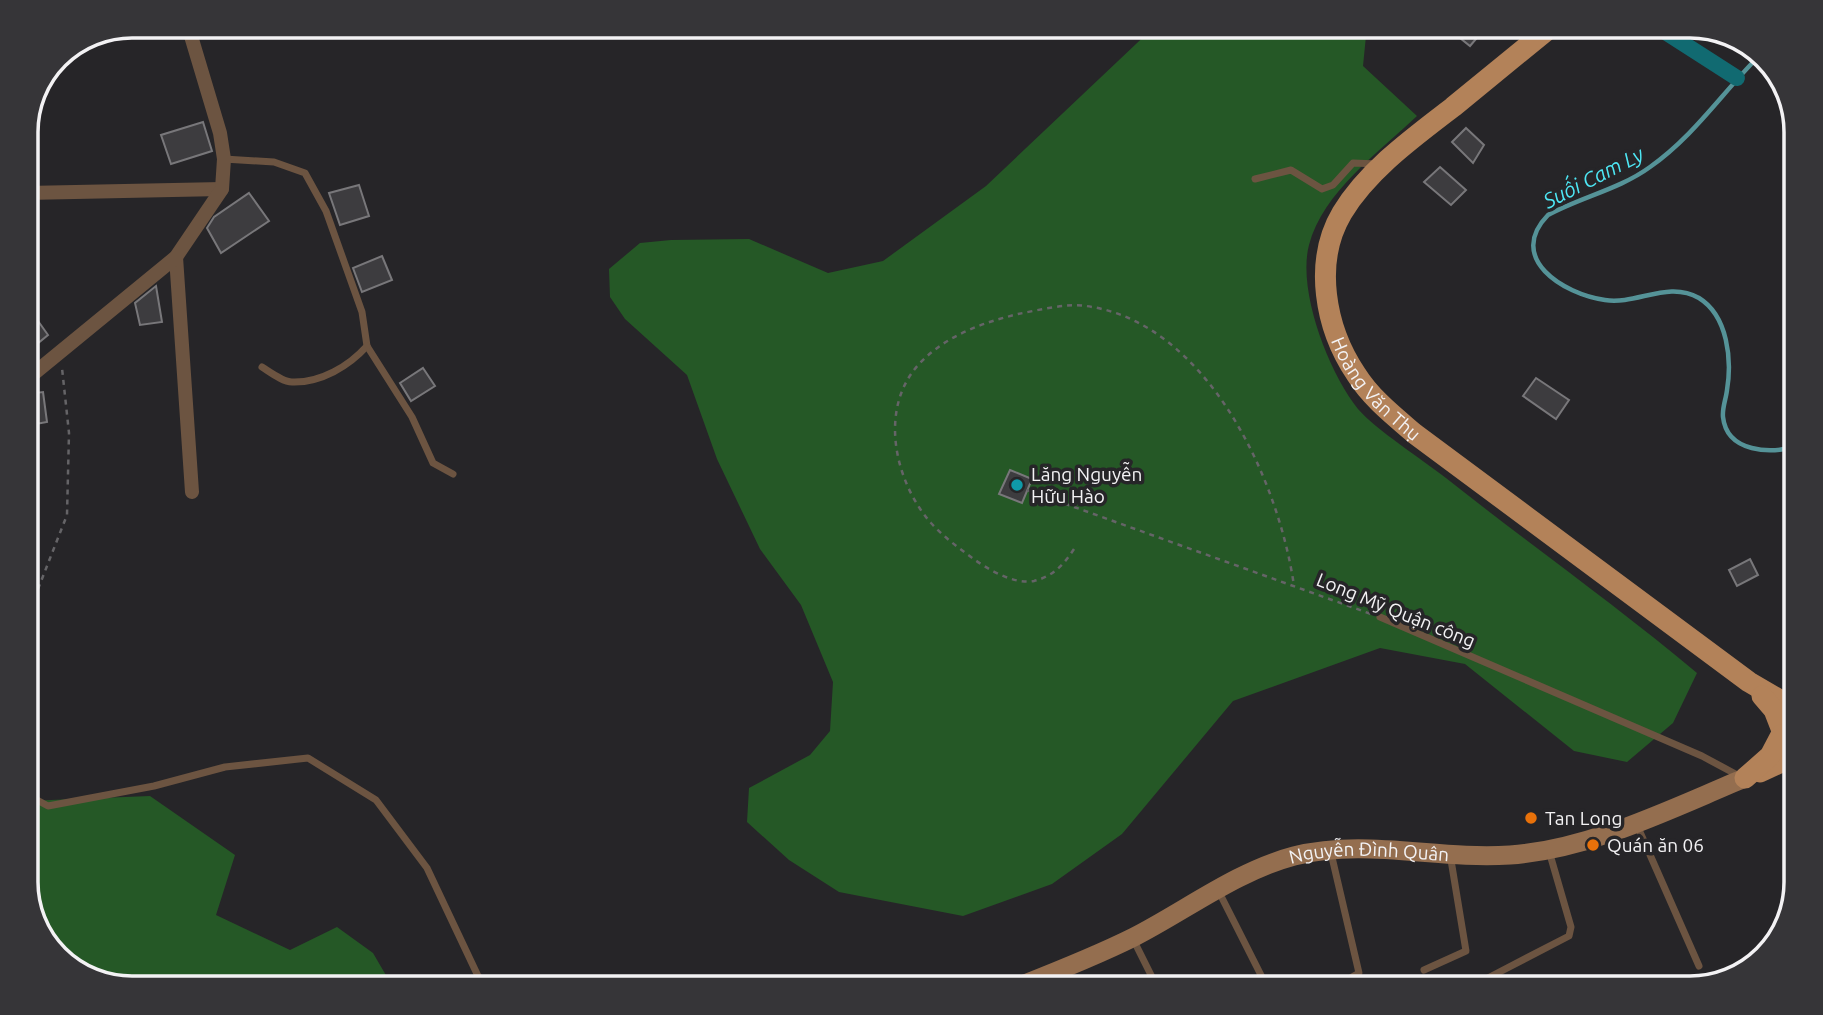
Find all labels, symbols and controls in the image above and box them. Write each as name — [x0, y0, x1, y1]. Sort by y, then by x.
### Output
water label: Suối Cam Ly — [1537, 139, 1648, 213]
street label: Hoàng Văn Thụ — [1327, 333, 1425, 445]
place label: Lăng Nguyễn Hữu Hào — [1031, 461, 1142, 507]
marker: Lăng Nguyễn Hữu Hào — [1009, 477, 1025, 493]
street label: Long Mỹ Quận công — [1313, 568, 1479, 652]
place label: Tan Long — [1545, 807, 1622, 829]
marker: Tan Long — [1523, 810, 1539, 826]
place label: Quán ăn 06 — [1607, 834, 1704, 856]
street label: Nguyễn Đình Quân — [1287, 836, 1450, 868]
marker: Quán ăn 06 — [1585, 837, 1601, 853]

